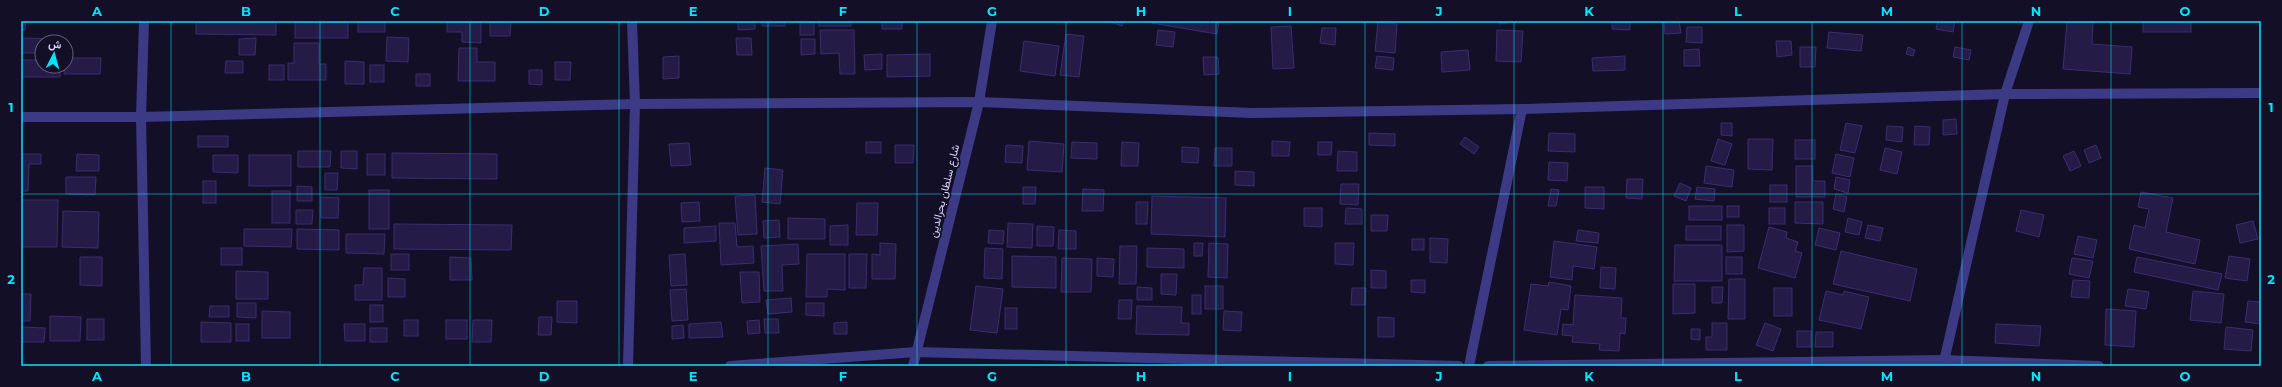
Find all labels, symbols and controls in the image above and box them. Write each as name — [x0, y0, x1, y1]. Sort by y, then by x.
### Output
text: A — [91, 3, 103, 19]
text: B — [241, 3, 251, 19]
text: C — [390, 3, 400, 19]
text: D — [539, 3, 550, 19]
text: E — [689, 3, 698, 19]
text: F — [839, 3, 847, 19]
text: G — [987, 3, 997, 19]
text: H — [1136, 3, 1146, 19]
text: I — [1288, 3, 1292, 19]
text: J — [1434, 3, 1443, 19]
text: K — [1584, 3, 1594, 19]
text: L — [1734, 3, 1742, 19]
text: M — [1881, 3, 1893, 19]
text: N — [2031, 3, 2041, 19]
text: O — [2180, 3, 2191, 19]
north arrow — [34, 34, 74, 74]
text: ش — [48, 36, 62, 52]
text: 1 — [8, 99, 14, 115]
text: 1 — [2268, 99, 2274, 115]
street label: شارع سلطان بحرالدين — [926, 143, 963, 239]
text: 2 — [7, 271, 15, 287]
text: 2 — [2267, 271, 2275, 287]
text: A — [91, 368, 103, 384]
text: B — [241, 368, 251, 384]
text: C — [390, 368, 400, 384]
text: D — [539, 368, 550, 384]
text: E — [689, 368, 698, 384]
text: F — [839, 368, 847, 384]
text: G — [987, 368, 997, 384]
text: H — [1136, 368, 1146, 384]
text: I — [1288, 368, 1292, 384]
text: J — [1434, 368, 1443, 384]
text: K — [1584, 368, 1594, 384]
text: L — [1734, 368, 1742, 384]
text: M — [1881, 368, 1893, 384]
text: N — [2031, 368, 2041, 384]
text: O — [2180, 368, 2191, 384]

